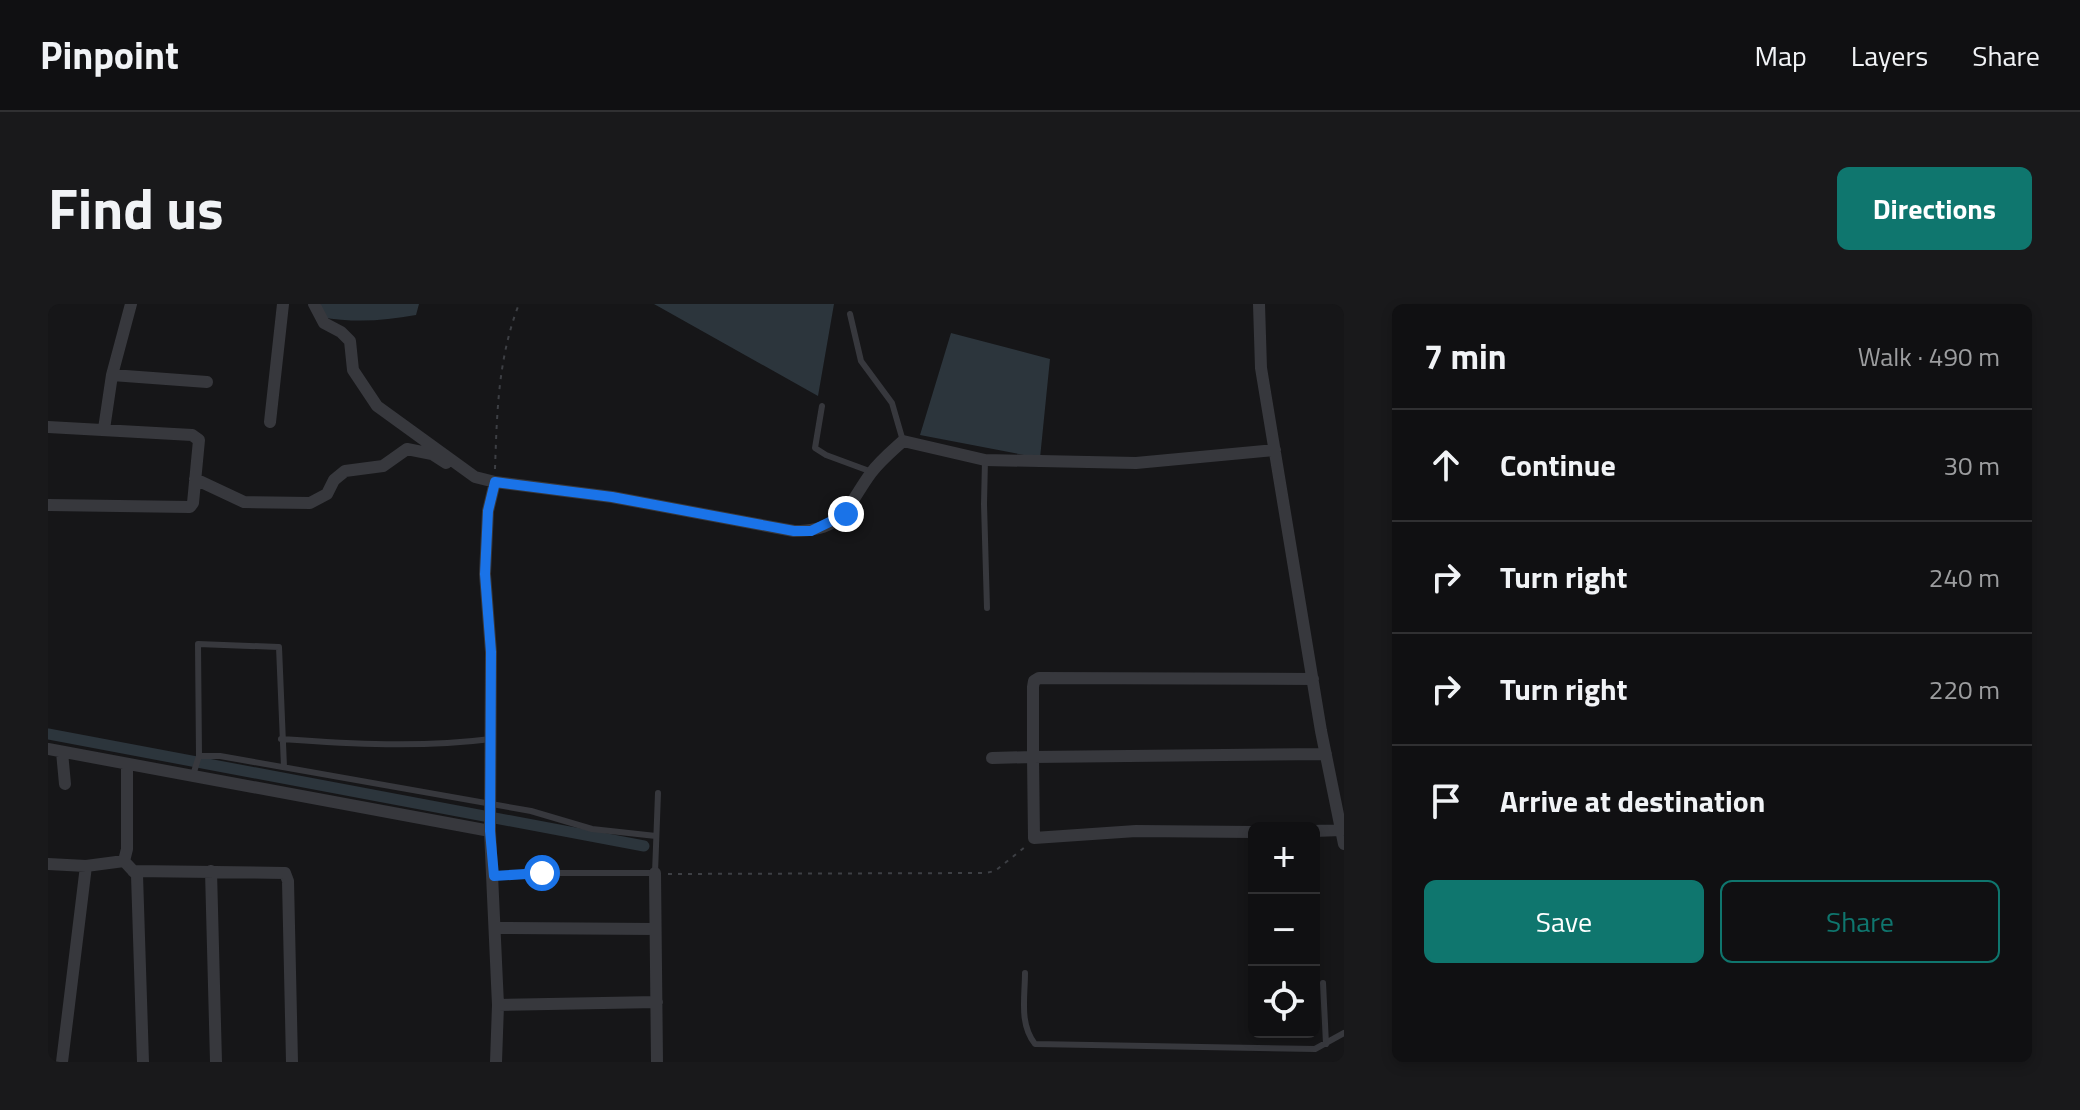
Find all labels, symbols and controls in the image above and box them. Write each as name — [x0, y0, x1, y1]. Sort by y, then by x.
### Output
text: Pinpoint — [40, 26, 179, 84]
text: Map — [1754, 34, 1807, 77]
text: Layers — [1851, 34, 1928, 77]
text: Share — [1972, 34, 2040, 77]
text: Find us — [48, 166, 224, 251]
button: Directions — [1837, 167, 2032, 250]
text: 7 min — [1424, 330, 1507, 382]
text: Walk · 490 m — [1858, 337, 2000, 376]
text: Continue — [1500, 442, 1616, 488]
icon: ahead — [1424, 443, 1468, 487]
text: 30 m — [1943, 446, 2000, 485]
route end — [828, 496, 864, 532]
text: Turn right — [1500, 554, 1628, 600]
icon: right — [1424, 555, 1468, 599]
text: 240 m — [1929, 558, 2000, 597]
text: Turn right — [1500, 666, 1628, 712]
icon: right — [1424, 667, 1468, 711]
text: 220 m — [1929, 670, 2000, 709]
text: Arrive at destination — [1500, 778, 1765, 824]
icon: arrive — [1424, 779, 1468, 823]
map controls — [1248, 822, 1320, 1038]
button: + — [1248, 822, 1320, 894]
route start — [524, 855, 560, 891]
button: Save — [1424, 880, 1704, 963]
button: Share — [1720, 880, 2000, 963]
button: − — [1248, 894, 1320, 966]
button: locate — [1248, 966, 1320, 1038]

